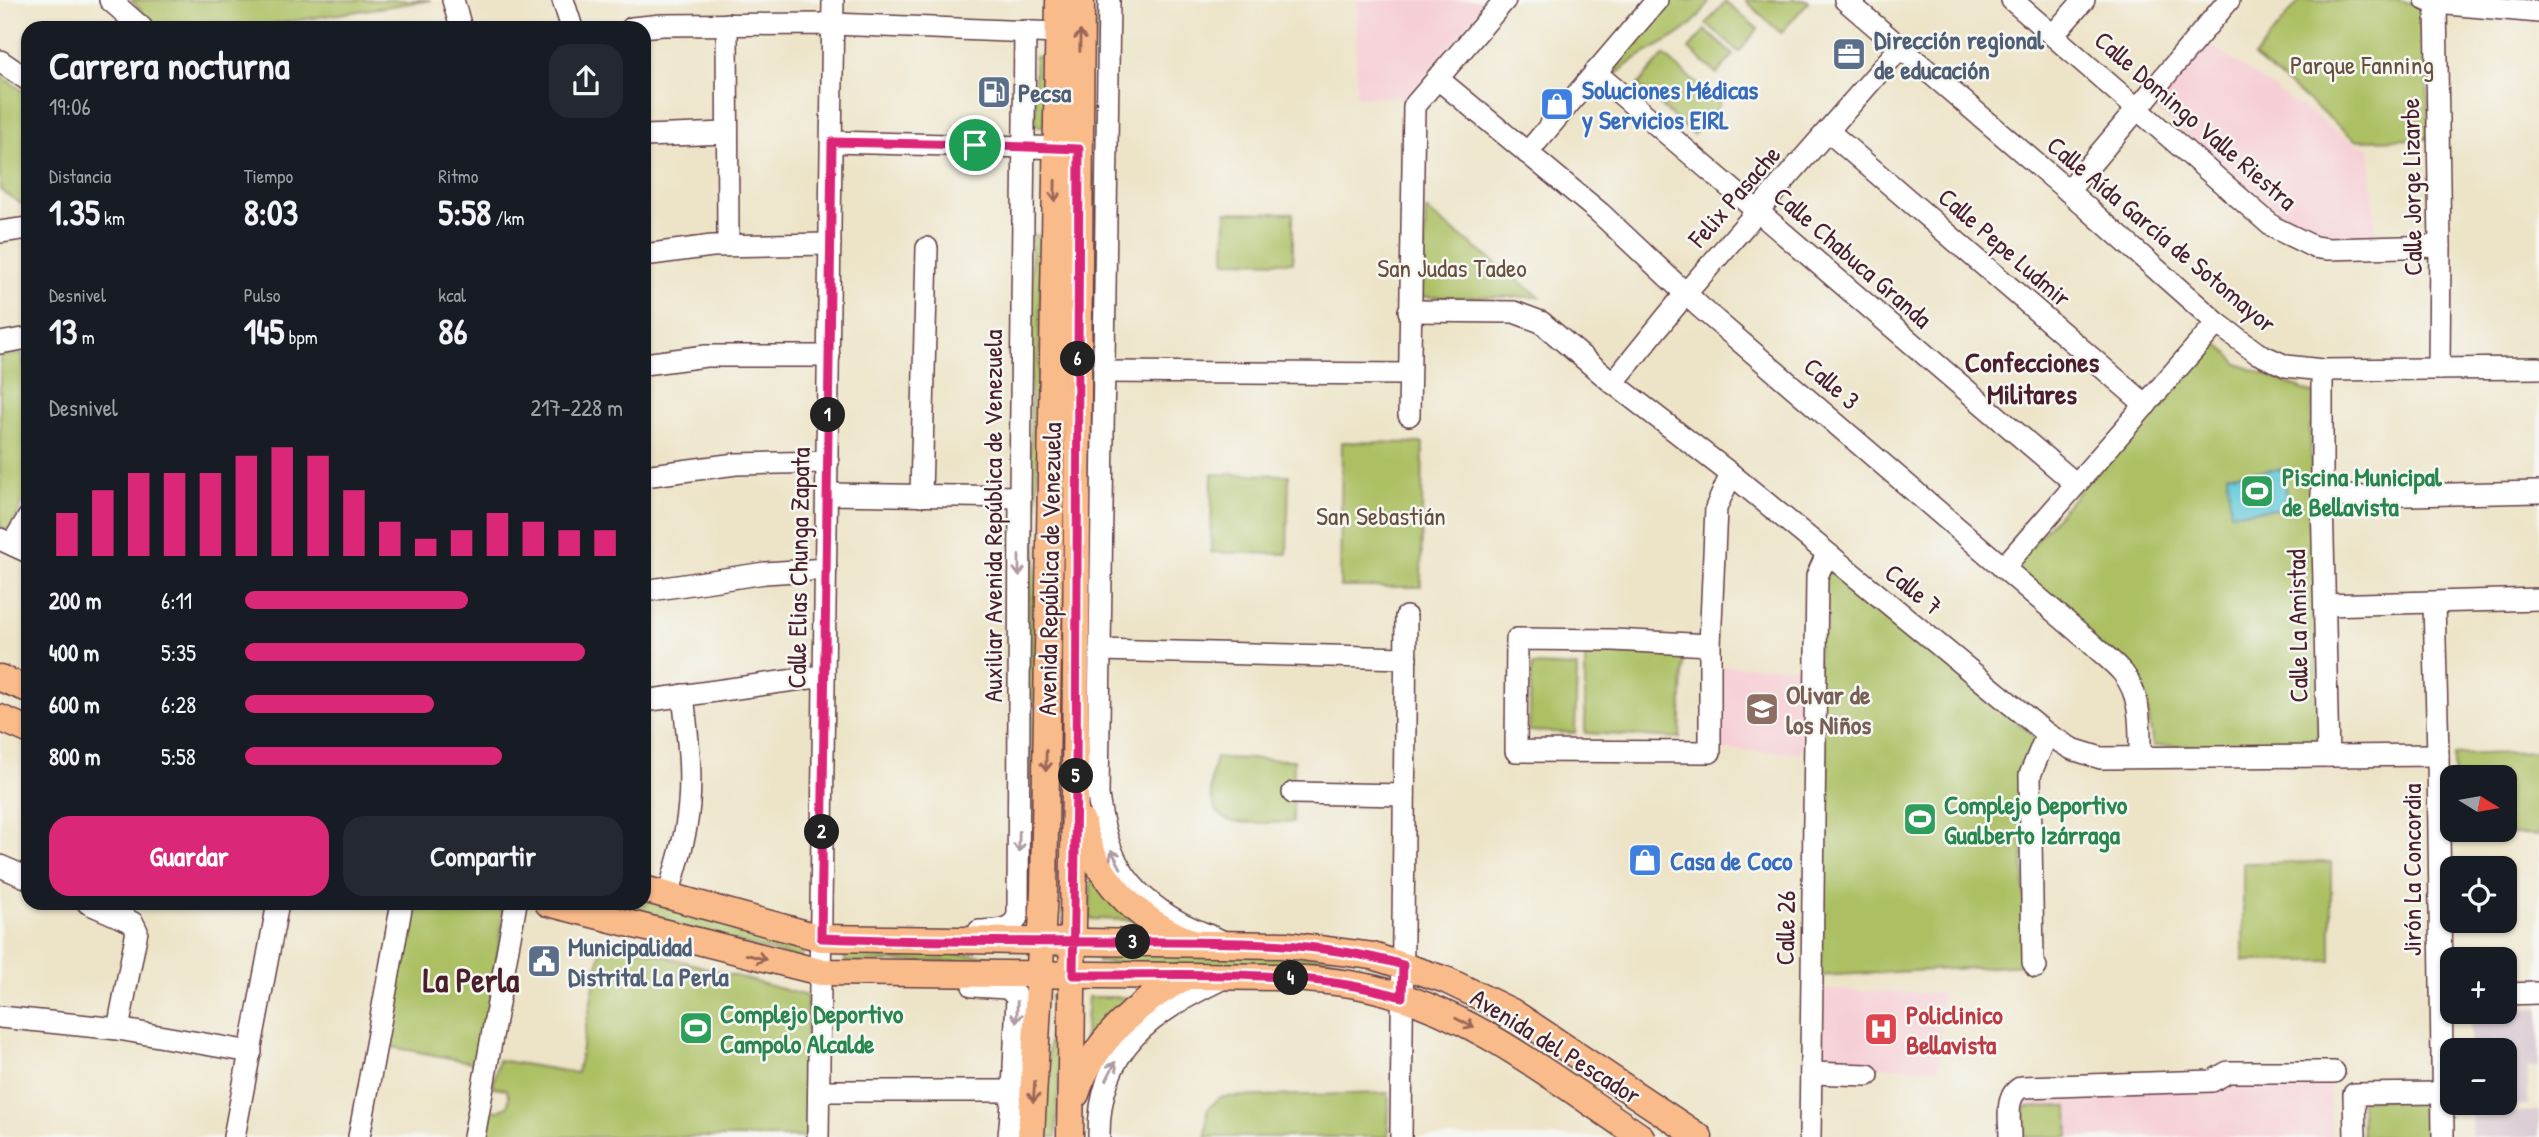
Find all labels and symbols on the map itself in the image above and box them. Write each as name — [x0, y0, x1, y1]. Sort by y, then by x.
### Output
place label: Dirección regional de educación — [1874, 22, 2045, 87]
street label: Calle Domingo Valle Riestra — [2087, 22, 2305, 218]
one-way arrow — [1074, 29, 1087, 52]
office icon: Dirección regional de educación — [1830, 35, 1868, 73]
park label: Parque Fanning — [2290, 47, 2434, 82]
place label: Soluciones Médicas y Servicios EIRL — [1582, 72, 1758, 138]
fuel station icon: Pecsa — [975, 73, 1013, 111]
place label: Pecsa — [1018, 75, 1072, 110]
shop icon: Soluciones Médicas y Servicios EIRL — [1538, 85, 1576, 123]
street label: Calle Jorge Lizarbe — [2392, 98, 2430, 276]
pin — [945, 115, 1005, 175]
street label: Calle Aída García de Sotomayor — [2040, 128, 2284, 340]
street label: Felix Pasache — [1679, 137, 1788, 255]
street label: Calle Chabuca Granda — [1766, 178, 1940, 336]
one-way arrow — [1048, 179, 1062, 202]
street label: Calle Pepe Ludmir — [1931, 179, 2079, 315]
park label: San Judas Tadeo — [1377, 250, 1527, 285]
street label: Auxiliar Avenida República de Venezuela — [975, 330, 1010, 702]
pin: 6 — [1060, 342, 1096, 376]
district label: Confecciones Militares — [1965, 343, 2099, 413]
street label: Calle 3 — [1797, 349, 1867, 417]
pin: 1 — [810, 398, 846, 432]
street label: Avenida República de Venezuela — [1029, 422, 1069, 716]
street label: Calle Elias Chunga Zapata — [778, 447, 818, 689]
place label: Piscina Municipal de Bellavista — [2282, 459, 2443, 524]
sports icon: Piscina Municipal de Bellavista — [2238, 472, 2276, 510]
park label: San Sebastián — [1316, 498, 1446, 533]
street label: Calle La Amistad — [2278, 549, 2316, 703]
one-way arrow — [1012, 554, 1026, 577]
street label: Calle 7 — [1878, 555, 1950, 623]
place label: Olivar de los Niños — [1786, 677, 1871, 742]
school or university icon: Olivar de los Niños — [1743, 690, 1781, 728]
one-way arrow — [1039, 749, 1053, 772]
pin: 5 — [1058, 758, 1094, 794]
north arrow — [2440, 765, 2516, 842]
street label: Jirón La Concordia — [2394, 784, 2429, 956]
place label: Complejo Deportivo Gualberto Izárraga — [1944, 787, 2128, 853]
sports icon: Complejo Deportivo Gualberto Izárraga — [1901, 800, 1939, 838]
pin: 2 — [804, 814, 840, 850]
one-way arrow — [1012, 830, 1026, 853]
shop icon: Casa de Coco — [1626, 841, 1664, 879]
place label: Casa de Coco — [1670, 843, 1793, 878]
one-way arrow — [1108, 849, 1122, 870]
street label: Calle 26 — [1767, 890, 1803, 966]
pin: 3 — [1116, 925, 1150, 960]
place label: Municipalidad Distrital La Perla — [568, 929, 730, 994]
public building icon: Municipalidad Distrital La Perla — [525, 942, 563, 980]
one-way arrow — [744, 951, 767, 964]
district label: La Perla — [423, 958, 519, 1002]
pin: 4 — [1274, 960, 1308, 996]
street label: Avenida del Pescador — [1464, 980, 1648, 1112]
place label: Complejo Deportivo Campolo Alcalde — [720, 996, 904, 1062]
place label: Policlinico Bellavista — [1906, 997, 2003, 1062]
one-way arrow — [1010, 1000, 1023, 1023]
sports icon: Complejo Deportivo Campolo Alcalde — [677, 1009, 715, 1047]
hospital icon: Policlinico Bellavista — [1862, 1010, 1900, 1048]
one-way arrow — [1454, 1016, 1475, 1030]
one-way arrow — [1105, 1061, 1118, 1082]
one-way arrow — [1028, 1080, 1041, 1103]

